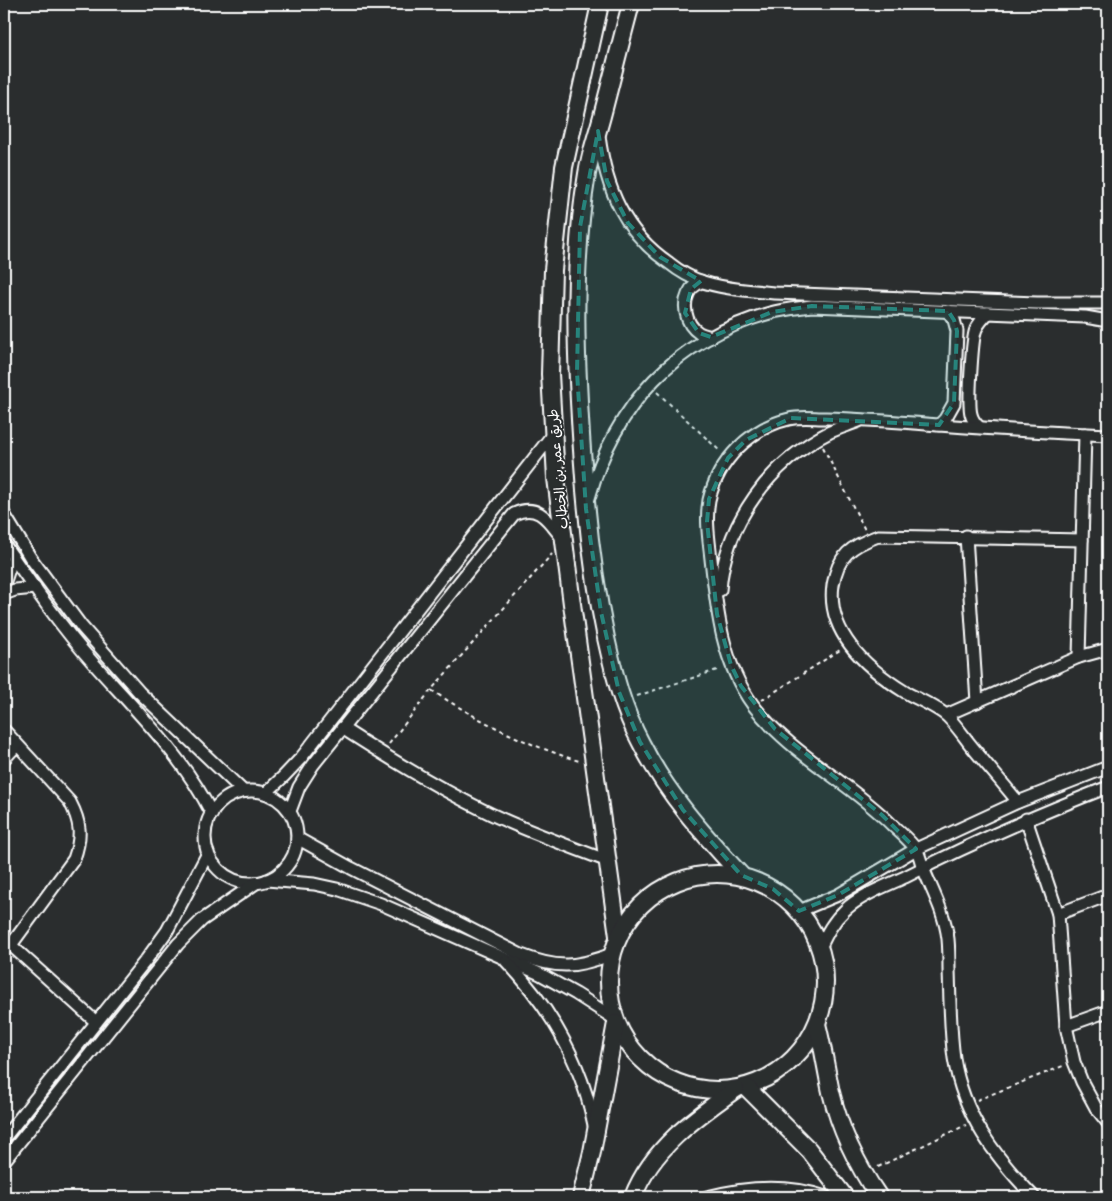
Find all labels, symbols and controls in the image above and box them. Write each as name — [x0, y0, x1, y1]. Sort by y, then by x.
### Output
street label: طريق عمر بن الخطاب — [541, 408, 573, 530]

